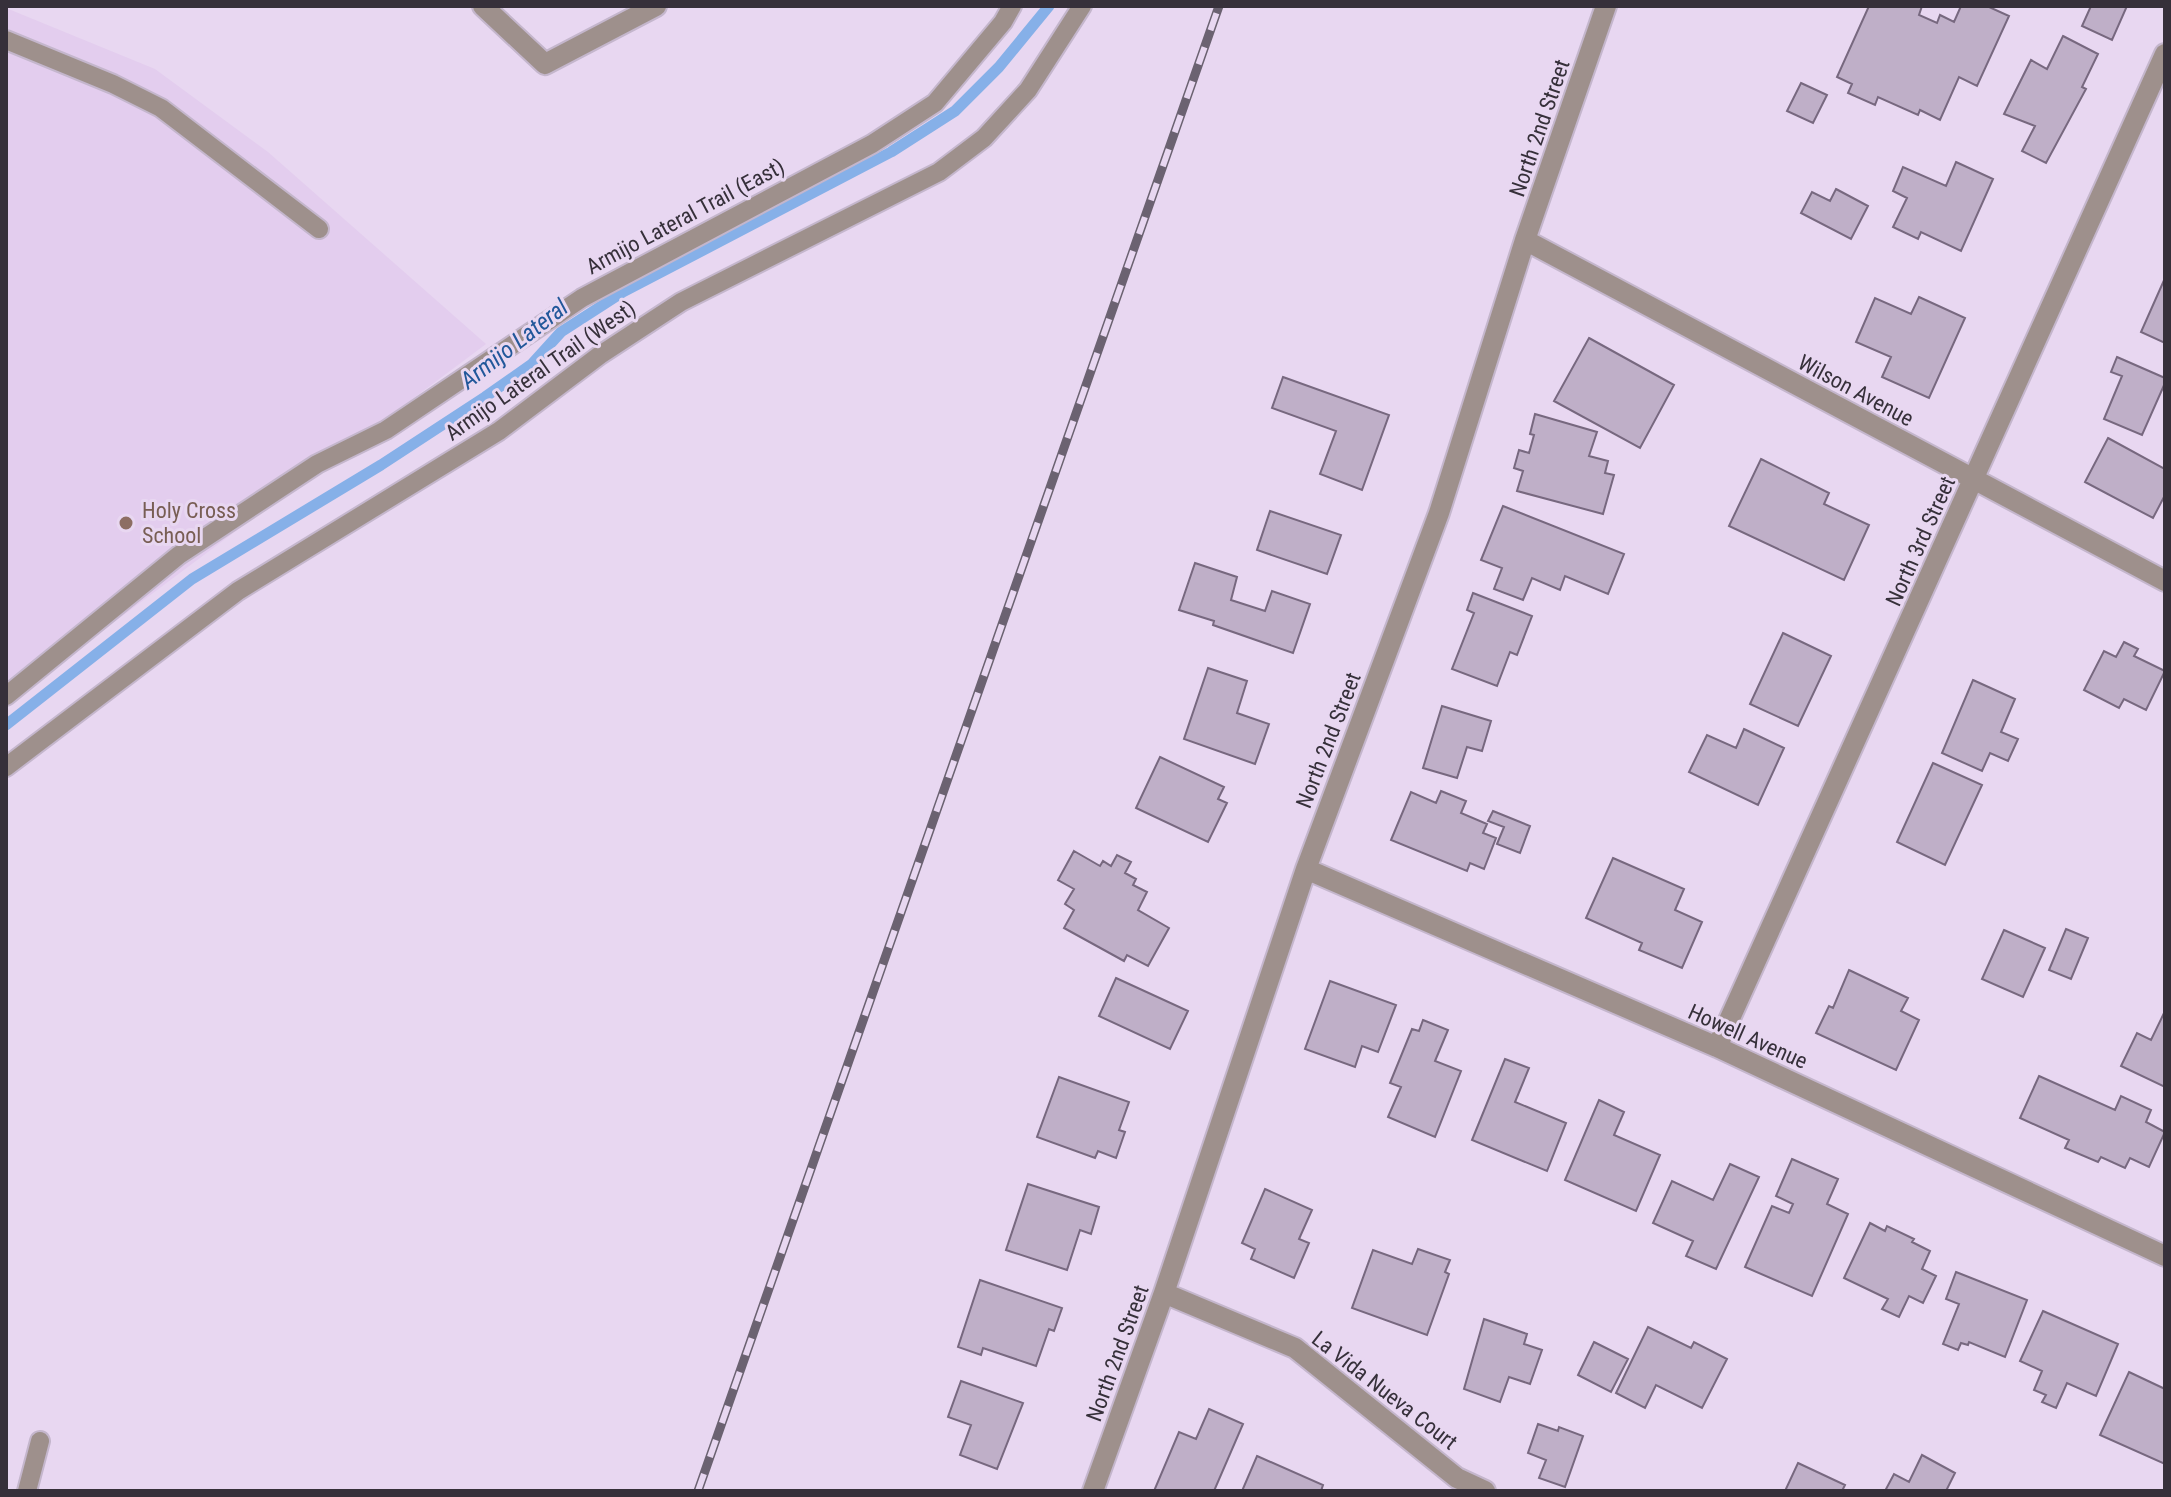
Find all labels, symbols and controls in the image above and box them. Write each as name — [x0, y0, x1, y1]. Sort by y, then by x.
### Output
street label: North 2nd Street — [1504, 56, 1575, 200]
street label: Armijo Lateral Trail (East) — [582, 154, 789, 280]
water label: Armijo Lateral — [454, 293, 574, 395]
street label: Armijo Lateral Trail (West) — [440, 295, 641, 446]
street label: Wilson Avenue — [1794, 350, 1918, 431]
street label: North 3rd Street — [1881, 473, 1960, 610]
place label: Holy Cross School — [142, 498, 236, 548]
marker: Holy Cross School — [117, 514, 135, 532]
street label: North 2nd Street — [1291, 669, 1366, 811]
street label: Howell Avenue — [1684, 999, 1811, 1074]
street label: North 2nd Street — [1081, 1282, 1154, 1425]
street label: La Vida Nueva Court — [1307, 1326, 1462, 1455]

